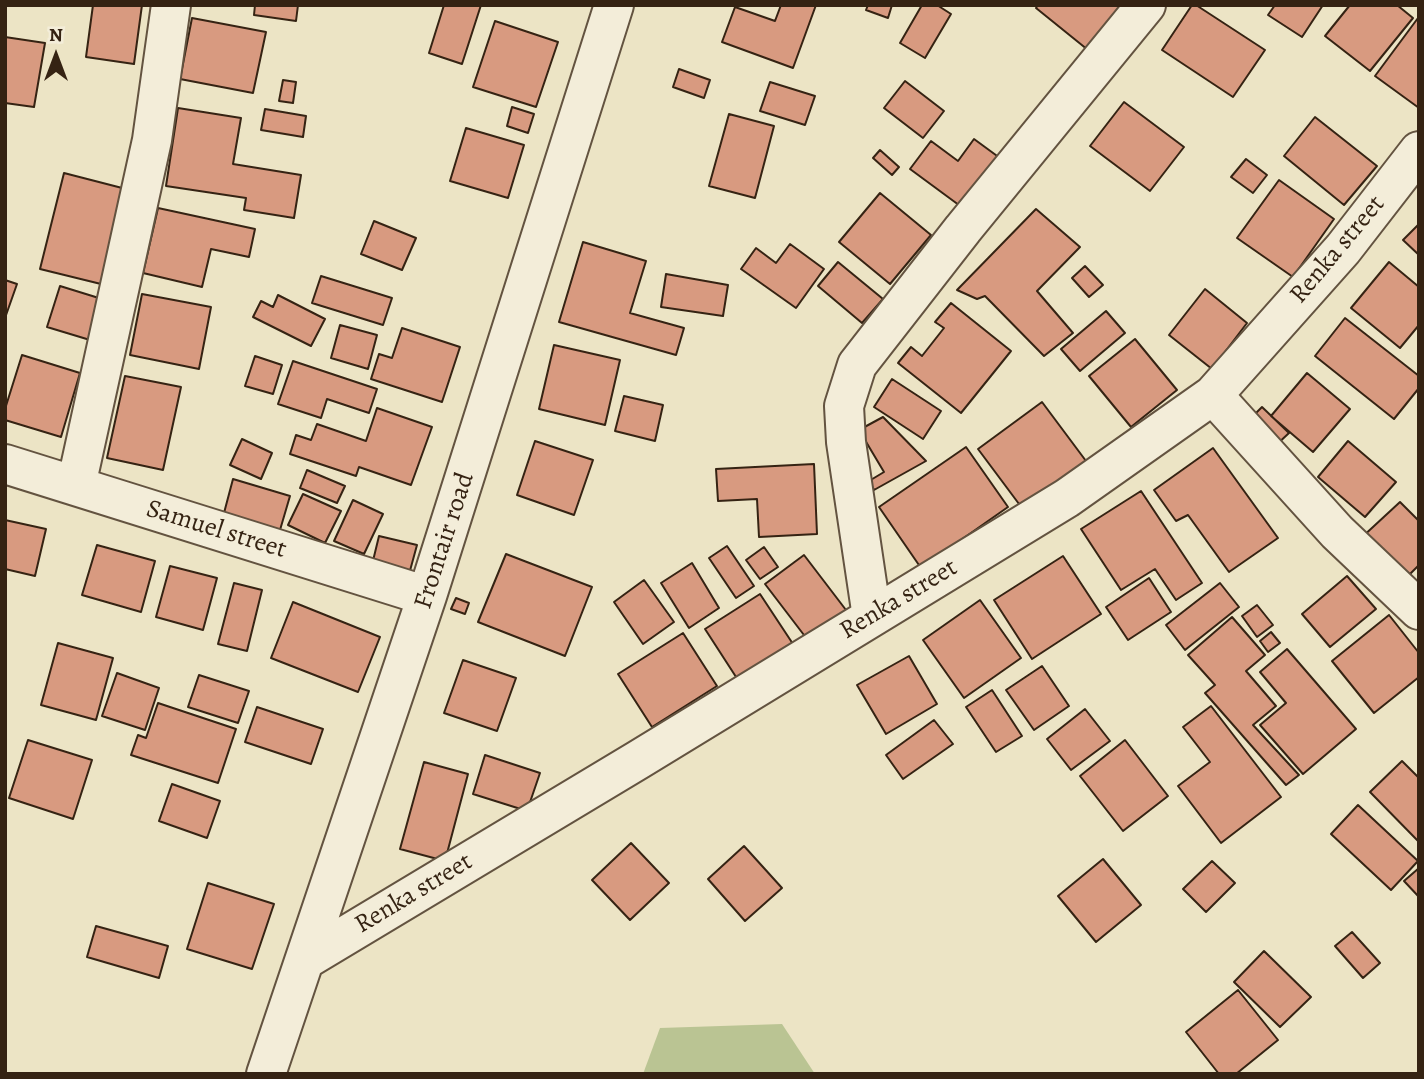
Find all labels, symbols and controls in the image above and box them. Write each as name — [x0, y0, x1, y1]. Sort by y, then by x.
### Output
north arrow — [21, 21, 91, 91]
text: N — [49, 22, 63, 48]
street label: Renka street — [1284, 190, 1392, 310]
street label: Frontair road — [408, 469, 482, 613]
street label: Samuel street — [142, 494, 290, 566]
street label: Renka street — [835, 553, 963, 647]
street label: Renka street — [350, 847, 478, 941]

